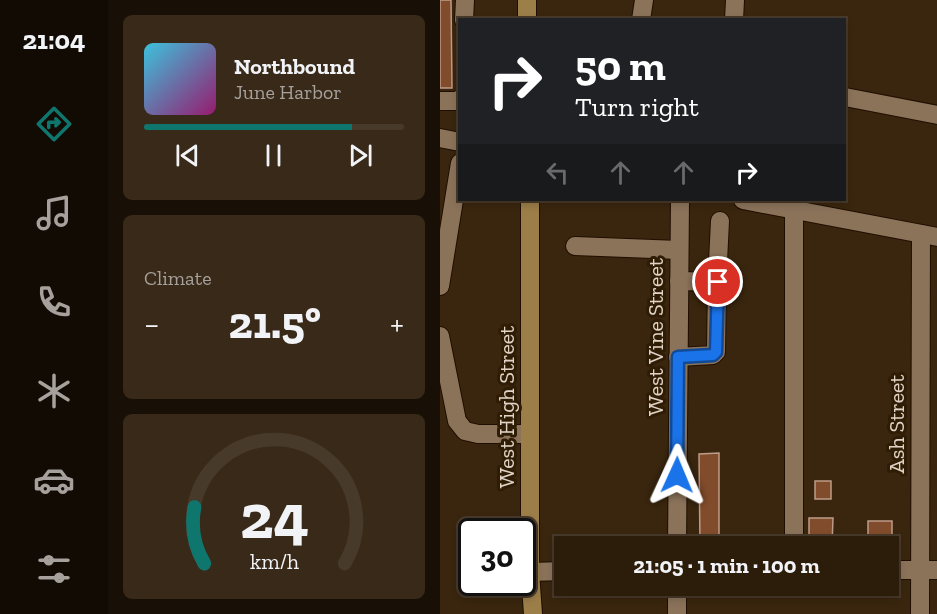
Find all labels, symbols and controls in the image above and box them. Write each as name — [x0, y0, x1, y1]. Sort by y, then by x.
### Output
text: 21:04 — [22, 24, 86, 56]
text: 50 m — [575, 40, 666, 91]
icon: right — [476, 42, 554, 120]
text: Northbound — [234, 53, 355, 80]
text: June Harbor — [234, 80, 342, 104]
text: Turn right — [575, 91, 699, 123]
icon: directions — [33, 103, 75, 145]
icon: previous — [171, 139, 204, 172]
icon: pause — [257, 139, 290, 172]
icon: next — [344, 139, 377, 172]
icon: left — [541, 156, 574, 189]
icon: ahead — [604, 156, 637, 189]
icon: ahead — [667, 156, 700, 189]
icon: right — [730, 156, 763, 189]
icon: music — [33, 192, 75, 234]
pin — [692, 256, 743, 307]
street label: West Vine Street — [642, 257, 669, 416]
icon: arrive — [701, 265, 734, 298]
text: Climate — [144, 266, 212, 290]
icon: phone — [33, 281, 75, 323]
text: 21.5° — [229, 296, 321, 350]
text: − — [144, 304, 159, 343]
text: + — [390, 304, 404, 343]
street label: West High Street — [493, 325, 520, 488]
icon: climate — [33, 370, 75, 412]
street label: Ash Street — [883, 374, 910, 473]
position arrow — [645, 443, 709, 507]
icon: car — [33, 459, 75, 501]
text: 24 — [239, 479, 309, 554]
speed limit sign: 30 — [458, 518, 536, 596]
icon: filters — [33, 548, 75, 590]
text: km/h — [250, 549, 298, 574]
text: 21:05 · 1 min · 100 m — [633, 552, 820, 579]

